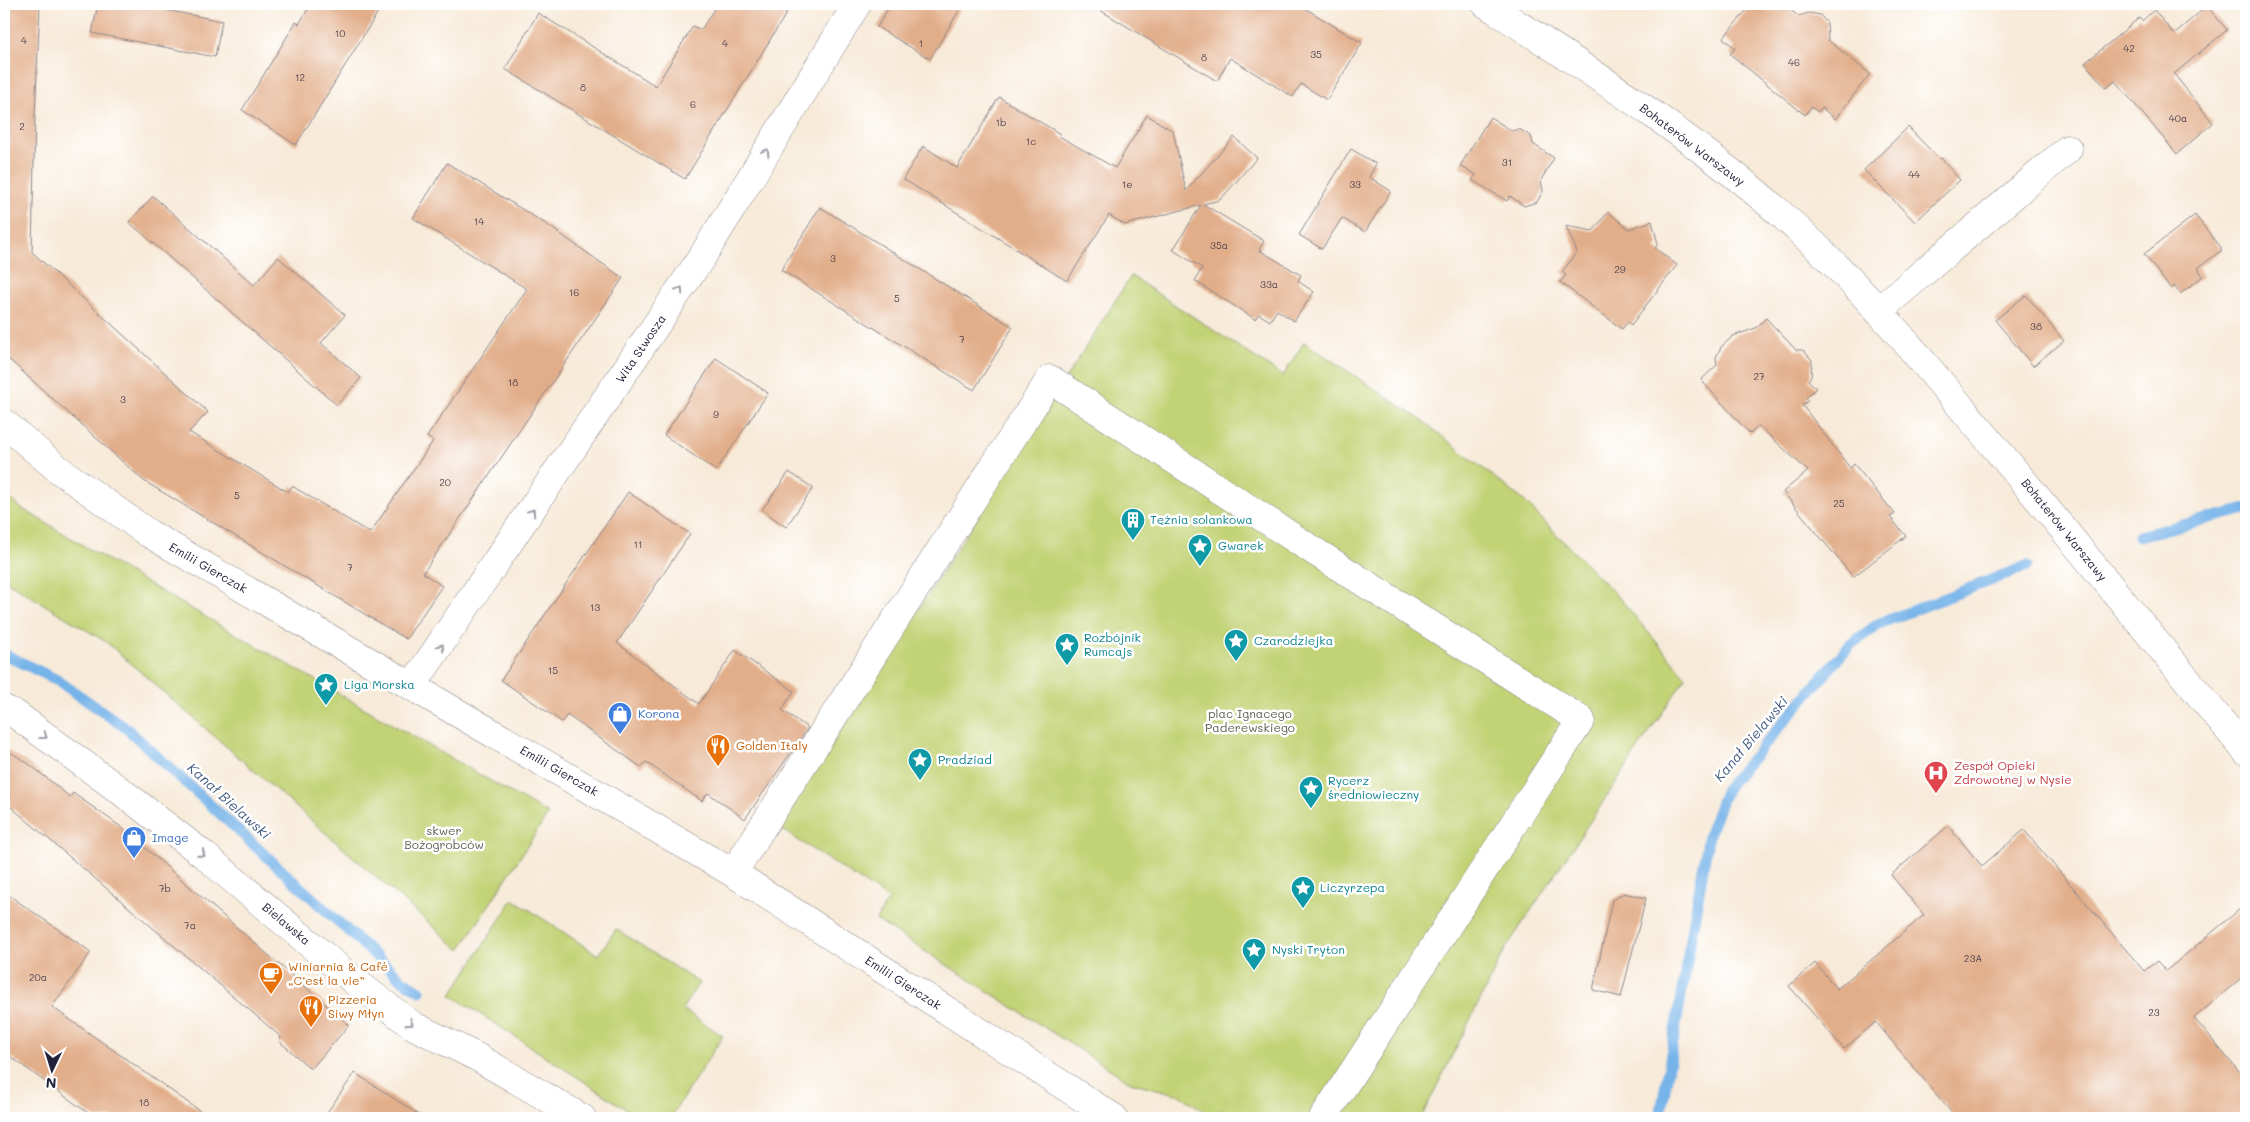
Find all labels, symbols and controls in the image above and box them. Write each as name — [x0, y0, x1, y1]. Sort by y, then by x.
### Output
house number: 10 — [335, 26, 345, 40]
house number: 4 — [21, 33, 27, 47]
house number: 4 — [722, 36, 728, 50]
house number: 1 — [919, 36, 923, 50]
house number: 42 — [2123, 41, 2135, 55]
house number: 35 — [1310, 47, 1322, 61]
house number: 8 — [1201, 50, 1207, 64]
house number: 46 — [1788, 55, 1800, 69]
house number: 12 — [295, 70, 305, 84]
house number: 8 — [580, 80, 586, 94]
house number: 6 — [690, 97, 696, 111]
street label: Bohaterów Warszawy — [1637, 99, 1748, 189]
house number: 40a — [2169, 111, 2187, 125]
house number: 1b — [996, 115, 1006, 129]
house number: 2 — [19, 119, 25, 133]
house number: 1c — [1026, 134, 1036, 148]
one-way arrow — [760, 148, 770, 157]
house number: 31 — [1502, 155, 1512, 169]
house number: 44 — [1908, 167, 1920, 181]
house number: 1e — [1122, 177, 1132, 191]
house number: 33 — [1349, 177, 1361, 191]
house number: 14 — [474, 214, 484, 228]
house number: 35a — [1210, 238, 1228, 252]
house number: 3 — [830, 251, 836, 265]
house number: 29 — [1614, 262, 1626, 276]
house number: 33a — [1260, 277, 1278, 291]
house number: 16 — [569, 285, 579, 299]
one-way arrow — [674, 286, 683, 295]
house number: 5 — [894, 291, 900, 305]
street label: Wita Stwosza — [611, 311, 669, 386]
house number: 38 — [2030, 319, 2042, 333]
house number: 7 — [959, 332, 965, 346]
house number: 27 — [1753, 369, 1765, 383]
house number: 18 — [508, 375, 518, 389]
house number: 3 — [120, 392, 126, 406]
house number: 9 — [713, 407, 719, 421]
house number: 20 — [439, 475, 451, 489]
street label: Bohaterów Warszawy — [2018, 475, 2111, 584]
house number: 5 — [234, 488, 240, 502]
house number: 25 — [1833, 496, 1845, 510]
building icon: Tężnia solankowa — [1120, 507, 1146, 541]
one-way arrow — [526, 508, 535, 518]
place label: Tężnia solankowa — [1150, 511, 1253, 527]
place icon: Gwarek — [1187, 533, 1213, 567]
house number: 11 — [634, 537, 642, 551]
place label: Gwarek — [1218, 537, 1264, 553]
street label: Emilii Gierczak — [166, 538, 251, 596]
house number: 7 — [347, 560, 353, 574]
house number: 13 — [590, 600, 600, 614]
place icon: Czarodziejka — [1223, 628, 1249, 662]
place label: Rozbójnik Rumcajs — [1084, 629, 1141, 659]
place icon: Rozbójnik Rumcajs — [1054, 632, 1080, 666]
place label: Czarodziejka — [1254, 632, 1333, 648]
one-way arrow — [435, 643, 444, 652]
house number: 15 — [548, 663, 558, 677]
place icon: Liga Morska — [313, 672, 339, 706]
place label: Liga Morska — [344, 676, 415, 692]
water label: Kanał Bielawski — [1709, 692, 1792, 785]
shop icon: Korona — [607, 701, 633, 735]
place label: Korona — [638, 705, 680, 721]
park label: plac Ignacego Paderewskiego — [1205, 705, 1295, 735]
one-way arrow — [38, 730, 47, 738]
restaurant icon: Golden Italy — [705, 733, 731, 767]
place label: Golden Italy — [736, 737, 808, 753]
street label: Emilii Gierczak — [517, 741, 602, 799]
place icon: Pradziad — [907, 747, 933, 781]
place label: Pradziad — [938, 751, 992, 767]
place label: Zespół Opieki Zdrowotnej w Nysie — [1954, 757, 2072, 787]
water label: Kanał Bielawski — [184, 758, 276, 844]
hospital icon: Zespół Opieki Zdrowotnej w Nysie — [1923, 760, 1949, 794]
place label: Rycerz średniowieczny — [1328, 772, 1419, 802]
place icon: Rycerz średniowieczny — [1298, 775, 1324, 809]
park label: skwer Bożogrobców — [404, 822, 484, 852]
shop icon: Image — [121, 825, 147, 859]
place label: Image — [152, 829, 189, 845]
one-way arrow — [197, 848, 206, 857]
place icon: Liczyrzepa — [1290, 875, 1316, 909]
place label: Liczyrzepa — [1320, 879, 1385, 895]
house number: 7b — [159, 881, 171, 895]
street label: Bielawska — [259, 898, 314, 948]
house number: 7a — [184, 918, 196, 932]
place icon: Nyski Tryton — [1241, 937, 1267, 971]
place label: Nyski Tryton — [1272, 941, 1345, 957]
house number: 23A — [1964, 951, 1982, 965]
street label: Emilii Gierczak — [862, 952, 945, 1013]
place label: Winiarnia & Café „C’est la vie” — [288, 958, 388, 988]
cafe icon: Winiarnia & Café „C’est la vie” — [258, 961, 284, 995]
house number: 20a — [29, 970, 47, 984]
place label: Pizzeria Siwy Młyn — [328, 991, 384, 1021]
restaurant icon: Pizzeria Siwy Młyn — [298, 994, 324, 1028]
house number: 23 — [2148, 1005, 2160, 1019]
one-way arrow — [404, 1017, 414, 1026]
north arrow — [28, 1044, 78, 1094]
text: N — [45, 1074, 57, 1093]
house number: 18 — [139, 1095, 149, 1109]

